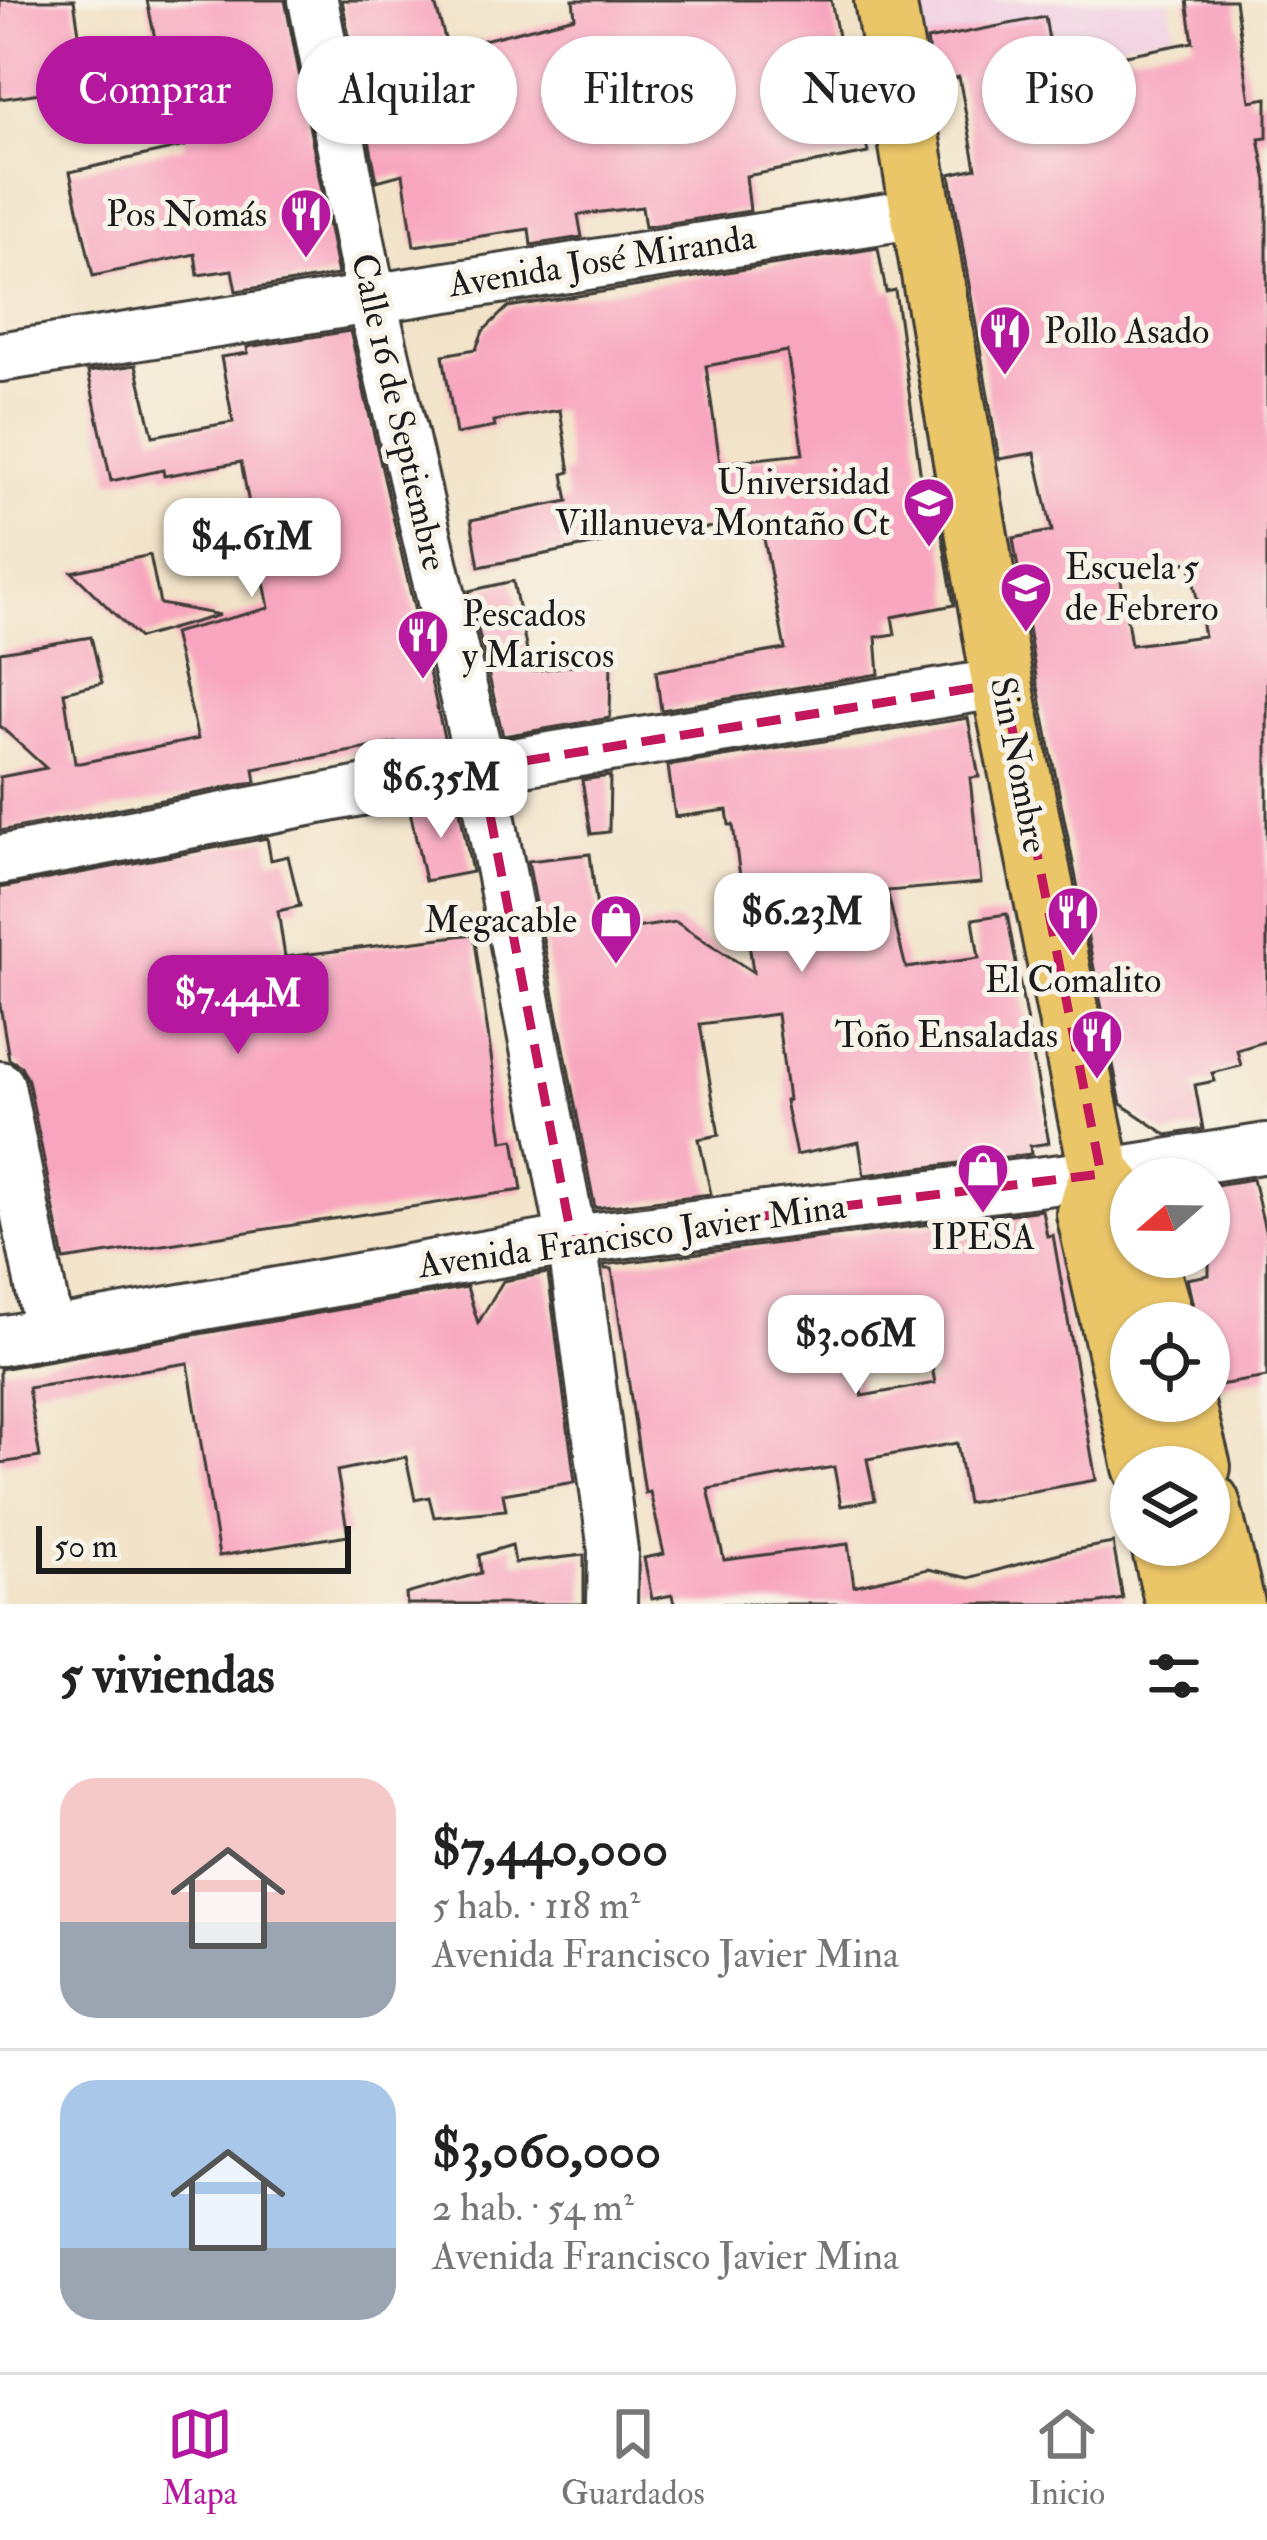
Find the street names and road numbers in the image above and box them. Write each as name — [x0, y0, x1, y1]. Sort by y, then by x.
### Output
street label: Avenida José Miranda — [444, 214, 760, 308]
street label: Calle 16 de Septiembre — [341, 249, 457, 575]
street label: Sin Nombre — [980, 673, 1058, 857]
street label: Avenida Francisco Javier Mina — [414, 1184, 850, 1288]

